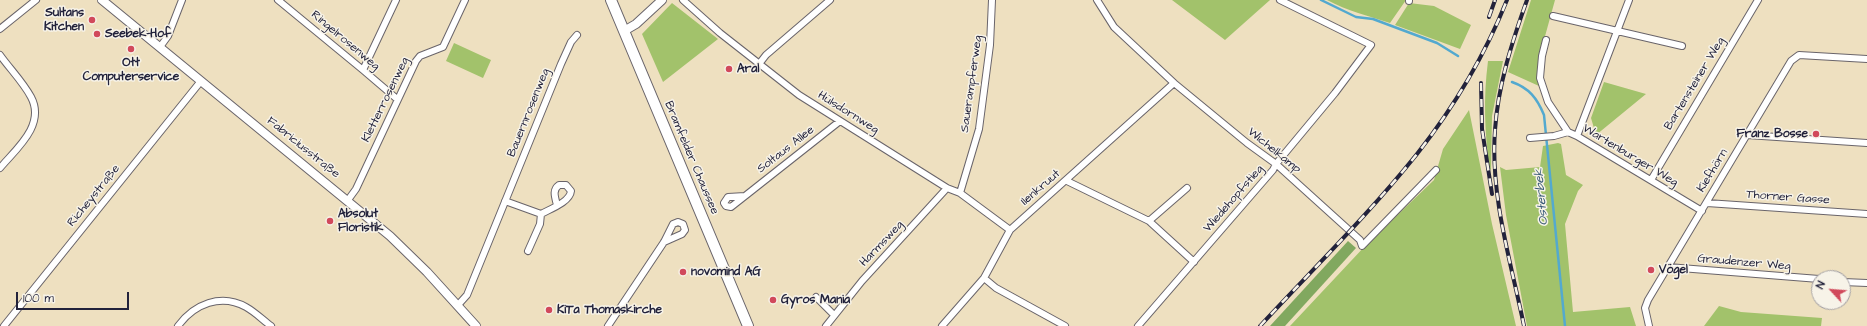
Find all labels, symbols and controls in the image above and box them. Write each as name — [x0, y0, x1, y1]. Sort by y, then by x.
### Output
place label: Sultans Kitchen — [44, 6, 84, 34]
street label: Ringelrosenweg — [308, 8, 382, 74]
marker: Sultans Kitchen — [87, 15, 97, 25]
place label: Seebek-Hof — [105, 27, 171, 41]
marker: Seebek-Hof — [92, 29, 102, 39]
street label: Sauerampferweg — [958, 35, 986, 133]
street label: Bartensteiner Weg — [1662, 35, 1728, 133]
marker: Ott Computerservice — [126, 44, 136, 54]
street label: Kletterrosenweg — [359, 55, 413, 145]
place label: Ott Computerservice — [83, 56, 179, 84]
place label: Aral — [737, 62, 759, 76]
marker: Aral — [724, 64, 734, 74]
street label: Bauernrosenweg — [505, 67, 553, 159]
street label: Hülsdornweg — [815, 89, 881, 137]
street label: Bramfelder Chaussee — [661, 99, 721, 217]
street label: Fabriciusstraße — [264, 114, 342, 182]
street label: Wartenburger Weg — [1580, 122, 1680, 190]
street label: Soltaus Allee — [755, 123, 817, 177]
street label: Wichelkamp — [1244, 125, 1304, 177]
place label: Franz Bosse — [1736, 127, 1808, 141]
marker: Franz Bosse — [1811, 129, 1821, 139]
street label: Kiefhörn — [1694, 147, 1732, 195]
street label: Richeystraße — [65, 162, 123, 230]
street label: Wiedehopfstieg — [1201, 163, 1267, 235]
street label: Ilenkruut — [1018, 167, 1064, 209]
water label: Osterbek — [1532, 168, 1552, 226]
street label: Thorner Gasse — [1746, 188, 1830, 208]
place label: Absolut Floristik — [338, 207, 383, 235]
marker: Absolut Floristik — [325, 216, 335, 226]
street label: Harmsweg — [857, 218, 907, 270]
street label: Graudenzer Weg — [1697, 252, 1791, 274]
place label: Vögel — [1659, 263, 1688, 277]
place label: novomind AG — [691, 265, 761, 279]
marker: Vögel — [1646, 265, 1656, 275]
marker: novomind AG — [678, 267, 688, 277]
north arrow — [1811, 270, 1851, 310]
text: N — [1812, 279, 1829, 291]
scale bar — [18, 284, 131, 310]
text: 100 m — [23, 290, 54, 307]
place label: Gyros Mania — [781, 293, 850, 307]
marker: Gyros Mania — [768, 295, 778, 305]
place label: KiTa Thomaskirche — [557, 303, 662, 317]
marker: KiTa Thomaskirche — [544, 305, 554, 315]

